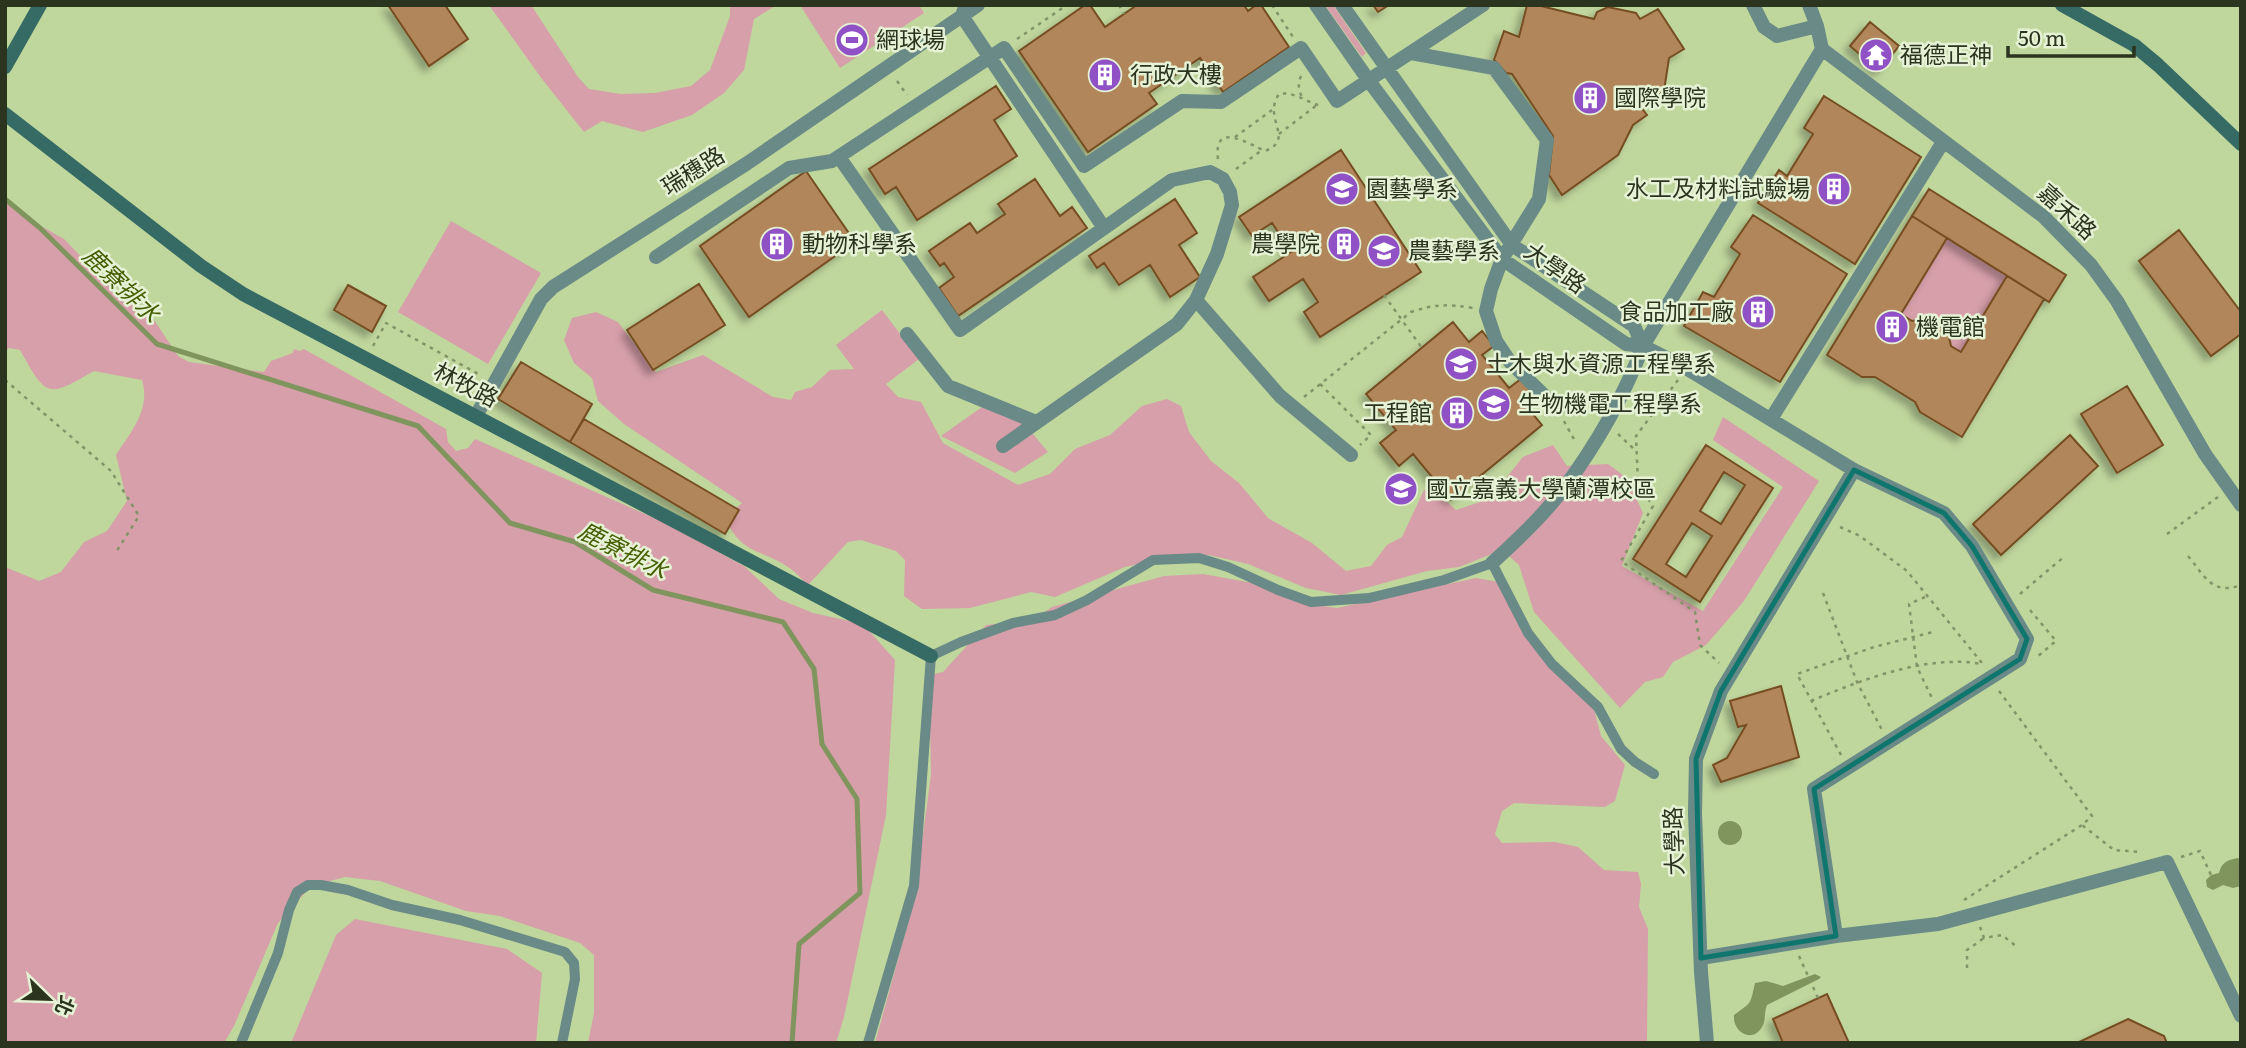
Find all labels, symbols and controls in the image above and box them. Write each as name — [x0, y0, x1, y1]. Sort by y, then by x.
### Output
scale bar — [2008, 14, 2134, 58]
sports icon: 網球場 — [833, 21, 871, 59]
place label: 網球場 — [876, 21, 945, 55]
text: 50 m — [2018, 21, 2065, 52]
temple icon: 福德正神 — [1857, 36, 1895, 74]
place label: 福德正神 — [1900, 36, 1992, 70]
building icon: 行政大樓 — [1086, 56, 1124, 94]
place label: 行政大樓 — [1130, 56, 1222, 90]
building icon: 國際學院 — [1571, 79, 1609, 117]
place label: 國際學院 — [1614, 79, 1706, 113]
street label: 瑞穗路 — [654, 137, 730, 202]
school or university icon: 園藝學系 — [1323, 170, 1361, 208]
place label: 園藝學系 — [1366, 170, 1458, 204]
place label: 水工及材料試驗場 — [1626, 170, 1810, 204]
building icon: 水工及材料試驗場 — [1815, 170, 1853, 208]
street label: 嘉禾路 — [2031, 175, 2105, 246]
building icon: 動物科學系 — [758, 225, 796, 263]
place label: 動物科學系 — [802, 225, 917, 259]
place label: 農學院 — [1251, 225, 1320, 259]
building icon: 農學院 — [1325, 225, 1363, 263]
school or university icon: 農藝學系 — [1365, 232, 1403, 270]
place label: 農藝學系 — [1408, 232, 1500, 266]
street label: 大學路 — [1518, 233, 1594, 300]
water label: 鹿寮排水 — [76, 237, 170, 330]
place label: 食品加工廠 — [1619, 293, 1734, 327]
building icon: 食品加工廠 — [1739, 293, 1777, 331]
building icon: 機電館 — [1873, 308, 1911, 346]
place label: 機電館 — [1916, 308, 1985, 342]
school or university icon: 土木與水資源工程學系 — [1442, 345, 1480, 383]
place label: 土木與水資源工程學系 — [1486, 345, 1716, 379]
street label: 林牧路 — [428, 352, 505, 414]
school or university icon: 生物機電工程學系 — [1475, 385, 1513, 423]
place label: 生物機電工程學系 — [1518, 385, 1702, 419]
place label: 工程館 — [1363, 394, 1432, 428]
building icon: 工程館 — [1438, 394, 1476, 432]
school or university icon: 國立嘉義大學蘭潭校區 — [1382, 470, 1420, 508]
place label: 國立嘉義大學蘭潭校區 — [1426, 470, 1656, 504]
water label: 鹿寮排水 — [573, 511, 676, 587]
street label: 大學路 — [1654, 806, 1690, 876]
north arrow — [14, 964, 84, 1034]
text: 北 — [49, 992, 82, 1020]

